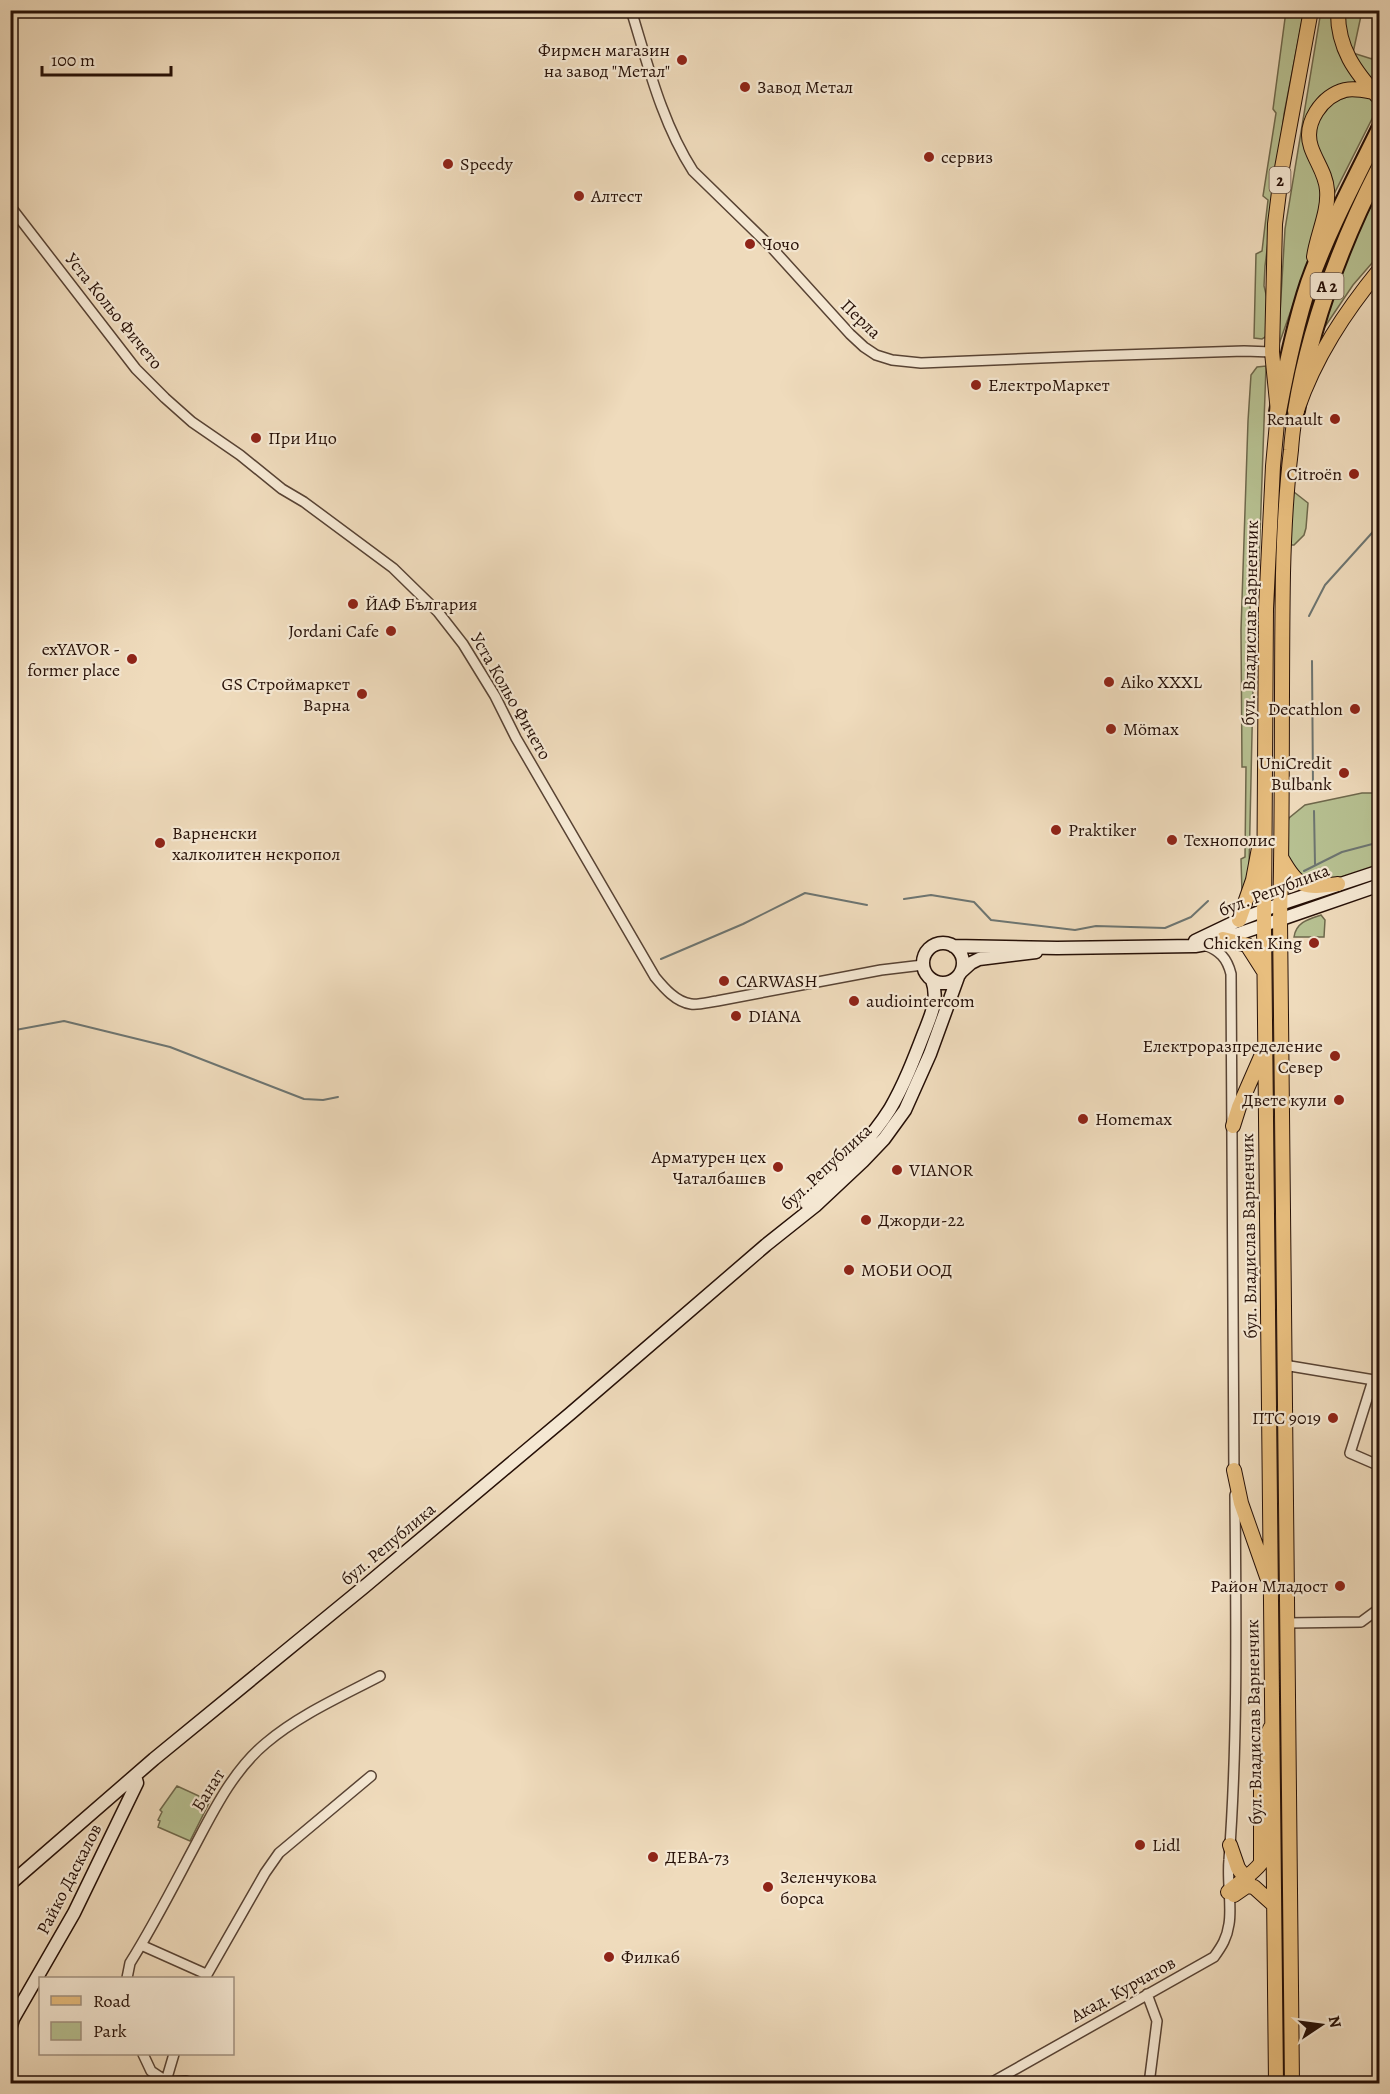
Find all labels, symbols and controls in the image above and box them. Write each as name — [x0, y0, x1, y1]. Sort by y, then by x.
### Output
place label: Фирмен магазин на завод "Метал" — [538, 38, 670, 83]
scale bar — [42, 39, 171, 77]
text: 100 m — [51, 48, 95, 72]
marker: Фирмен магазин на завод "Метал" — [675, 53, 689, 67]
place label: Завод Метал — [757, 75, 853, 99]
marker: Завод Метал — [738, 80, 752, 94]
place label: сервиз — [941, 145, 993, 169]
marker: сервиз — [922, 150, 936, 164]
place label: Speedy — [460, 152, 514, 176]
marker: Speedy — [441, 157, 455, 171]
road number: 2 — [1270, 167, 1290, 193]
place label: Алтест — [590, 184, 642, 208]
marker: Алтест — [572, 189, 586, 203]
place label: Чочо — [762, 232, 799, 256]
marker: Чочо — [743, 237, 757, 251]
street label: Уста Кольо Фичето — [60, 248, 168, 374]
road number: A 2 — [1310, 273, 1344, 299]
street label: Перла — [836, 294, 887, 345]
place label: ЕлектроМаркет — [988, 373, 1110, 397]
marker: ЕлектроМаркет — [969, 378, 983, 392]
place label: Renault — [1266, 407, 1323, 431]
marker: Renault — [1328, 412, 1342, 426]
place label: При Ицо — [268, 426, 337, 450]
marker: При Ицо — [249, 431, 263, 445]
place label: Citroën — [1286, 462, 1342, 486]
marker: Citroën — [1347, 467, 1361, 481]
street label: бул. Владислав Варненчик — [1236, 520, 1264, 726]
place label: ЙАФ България — [365, 592, 477, 616]
marker: ЙАФ България — [346, 597, 360, 611]
place label: Jordani Cafe — [288, 619, 379, 643]
marker: Jordani Cafe — [384, 624, 398, 638]
street label: Уста Кольо Фичето — [465, 628, 557, 764]
place label: exYAVOR - former place — [27, 637, 120, 682]
marker: exYAVOR - former place — [125, 652, 139, 666]
place label: Aiko XXXL — [1120, 670, 1203, 694]
place label: GS Строймаркет Варна — [221, 672, 351, 717]
marker: Aiko XXXL — [1102, 675, 1116, 689]
marker: GS Строймаркет Варна — [355, 687, 369, 701]
place label: Decathlon — [1268, 697, 1343, 721]
marker: Decathlon — [1348, 702, 1362, 716]
place label: Mömax — [1123, 717, 1179, 741]
marker: Mömax — [1104, 722, 1118, 736]
place label: UniCredit Bulbank — [1259, 751, 1332, 796]
marker: UniCredit Bulbank — [1337, 766, 1351, 780]
place label: Praktiker — [1068, 818, 1136, 842]
place label: Варненски халколитен некропол — [172, 821, 340, 866]
marker: Praktiker — [1049, 823, 1063, 837]
place label: Технополис — [1184, 828, 1276, 852]
marker: Технополис — [1165, 833, 1179, 847]
marker: Варненски халколитен некропол — [153, 836, 167, 850]
street label: бул. Република — [1215, 858, 1334, 922]
place label: Chicken King — [1203, 931, 1302, 955]
marker: Chicken King — [1307, 936, 1321, 950]
place label: CARWASH — [736, 969, 818, 993]
marker: CARWASH — [717, 974, 731, 988]
place label: audiointercom — [866, 989, 975, 1013]
marker: audiointercom — [847, 994, 861, 1008]
place label: DIANA — [748, 1004, 801, 1028]
marker: DIANA — [729, 1009, 743, 1023]
place label: Електроразпределение Север — [1142, 1034, 1323, 1079]
marker: Електроразпределение Север — [1328, 1049, 1342, 1063]
place label: Двете кули — [1242, 1088, 1327, 1112]
marker: Двете кули — [1332, 1093, 1346, 1107]
place label: Homemax — [1095, 1107, 1173, 1131]
marker: Homemax — [1076, 1112, 1090, 1126]
street label: бул. Република — [775, 1118, 877, 1216]
street label: бул. Владислав Варненчик — [1235, 1133, 1263, 1339]
place label: Арматурен цех Чаталбашев — [650, 1145, 766, 1190]
place label: VIANOR — [908, 1158, 973, 1182]
marker: Арматурен цех Чаталбашев — [771, 1160, 785, 1174]
marker: VIANOR — [890, 1163, 904, 1177]
place label: Джорди-22 — [878, 1208, 965, 1232]
marker: Джорди-22 — [859, 1213, 873, 1227]
place label: МОБИ ООД — [861, 1258, 952, 1282]
marker: МОБИ ООД — [842, 1263, 856, 1277]
place label: ПТС 9019 — [1252, 1406, 1321, 1430]
marker: ПТС 9019 — [1326, 1411, 1340, 1425]
street label: бул. Република — [336, 1497, 441, 1591]
place label: Район Младост — [1210, 1574, 1328, 1598]
marker: Район Младост — [1333, 1579, 1347, 1593]
street label: бул. Владислав Варненчик — [1240, 1619, 1268, 1825]
street label: Банат — [186, 1764, 230, 1816]
street label: Райко Даскалов — [31, 1819, 107, 1939]
place label: Lidl — [1152, 1833, 1181, 1857]
marker: Lidl — [1133, 1838, 1147, 1852]
place label: ДЕВА-73 — [665, 1845, 729, 1869]
marker: ДЕВА-73 — [646, 1850, 660, 1864]
place label: Зеленчукова борса — [780, 1865, 878, 1910]
marker: Зеленчукова борса — [761, 1880, 775, 1894]
place label: Филкаб — [621, 1945, 680, 1969]
marker: Филкаб — [602, 1950, 616, 1964]
street label: Акад. Курчатов — [1066, 1950, 1180, 2028]
legend — [39, 1977, 234, 2055]
text: Road — [93, 1989, 131, 2013]
north arrow — [1291, 1995, 1351, 2055]
text: N — [1323, 2014, 1347, 2030]
text: Park — [93, 2019, 127, 2043]

